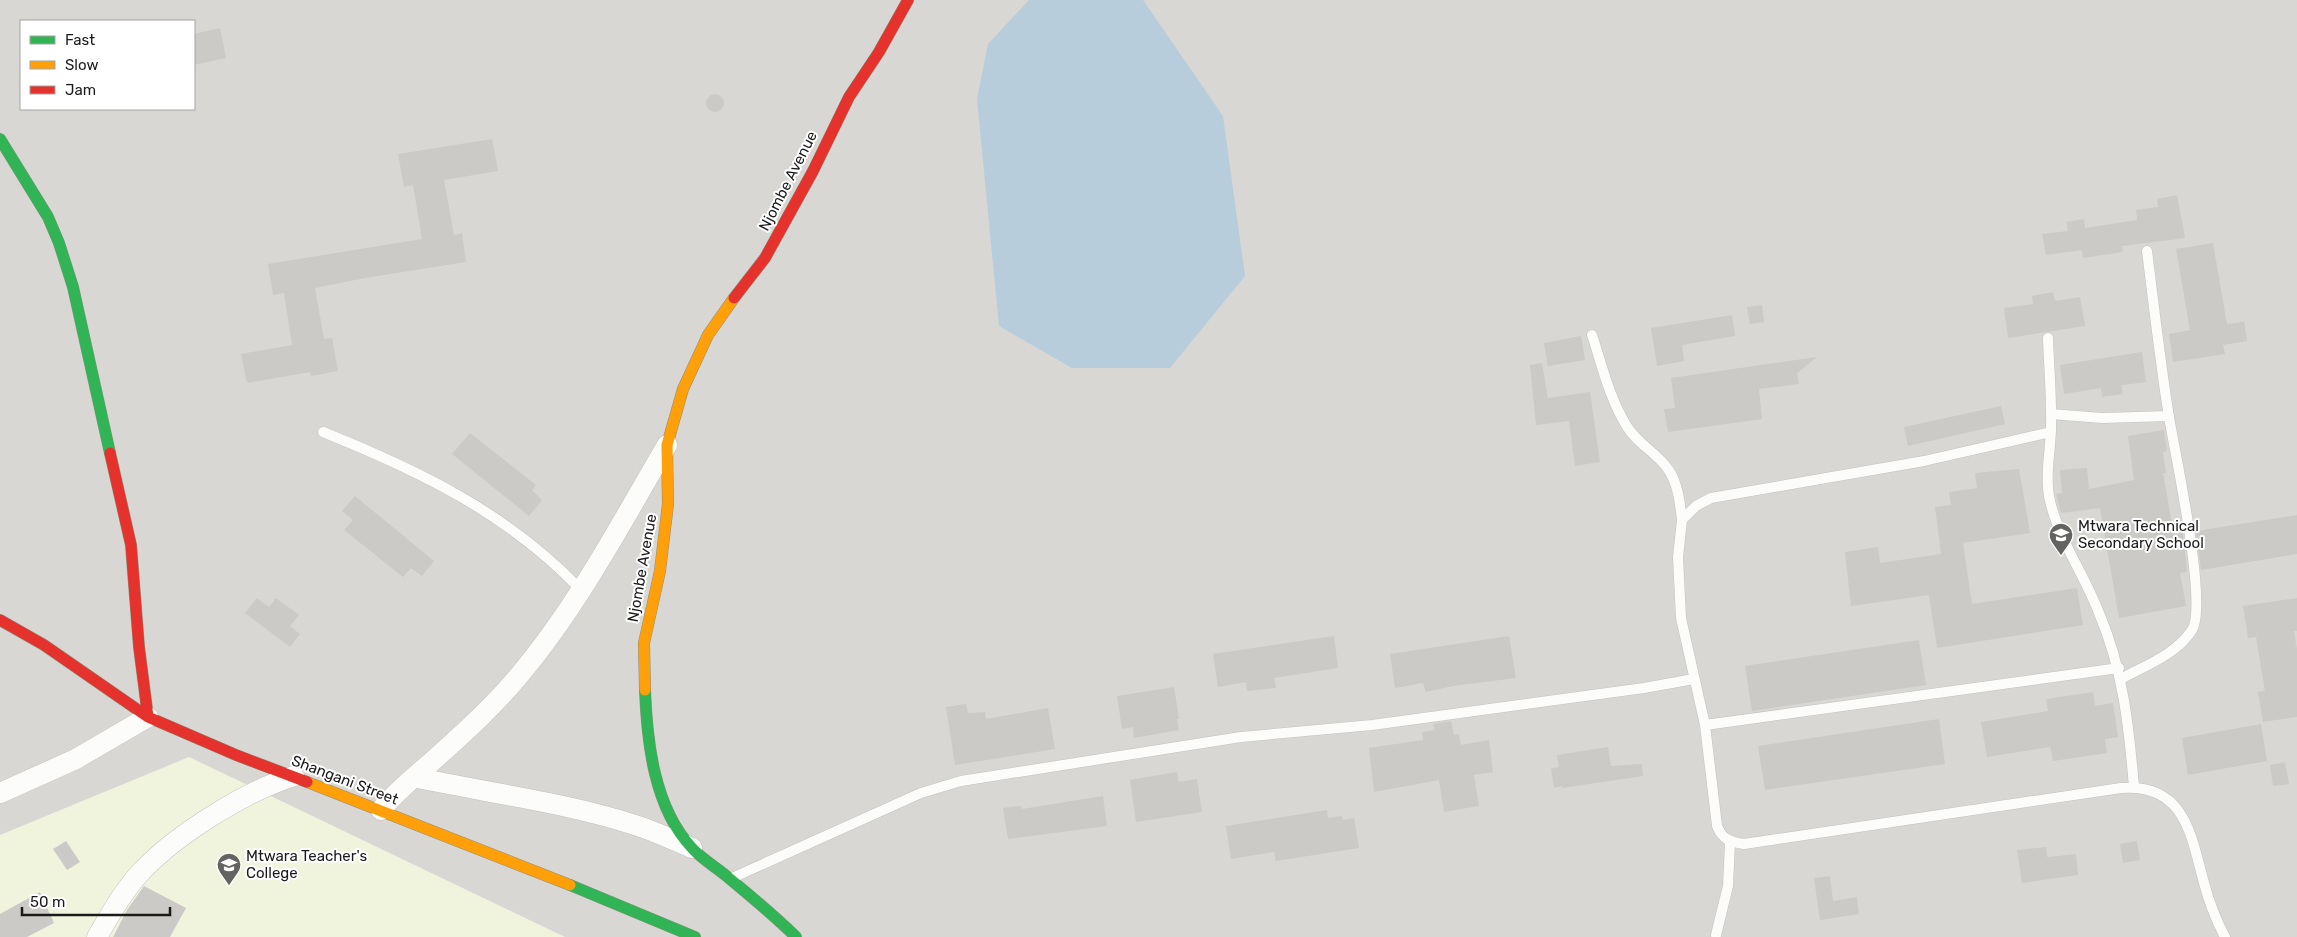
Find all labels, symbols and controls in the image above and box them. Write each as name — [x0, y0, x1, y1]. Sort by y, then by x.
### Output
legend — [20, 20, 195, 110]
text: Fast — [65, 31, 95, 49]
text: Slow — [65, 56, 98, 74]
text: Jam — [65, 81, 96, 99]
street label: Njombe Avenue — [755, 128, 821, 234]
street label: Njombe Avenue — [624, 513, 660, 623]
place label: Mtwara Technical Secondary School — [2078, 517, 2204, 552]
school or university icon: Mtwara Technical Secondary School — [2048, 522, 2074, 556]
street label: Shangani Street — [289, 751, 401, 809]
place label: Mtwara Teacher's College — [246, 847, 367, 882]
school or university icon: Mtwara Teacher's College — [216, 852, 242, 886]
scale bar — [22, 884, 170, 916]
text: 50 m — [30, 893, 65, 911]

